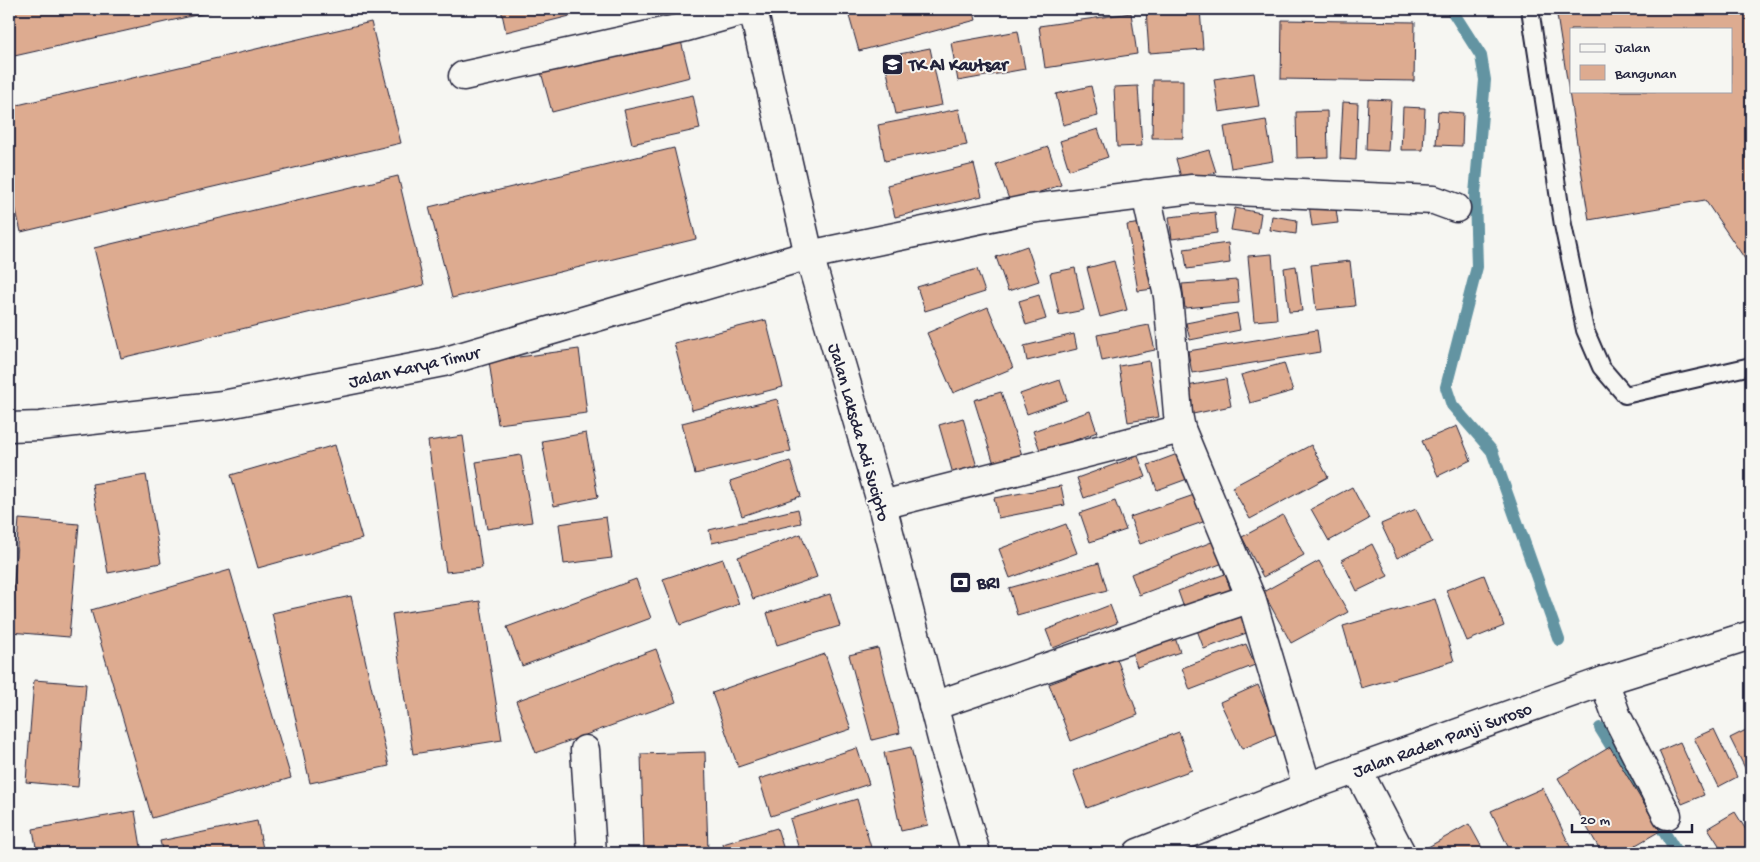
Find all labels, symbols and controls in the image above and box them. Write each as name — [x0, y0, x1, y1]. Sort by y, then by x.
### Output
legend — [1570, 28, 1732, 92]
text: Jalan — [1615, 40, 1650, 58]
school or university icon: TK Al Kautsar — [881, 52, 905, 76]
place label: TK Al Kautsar — [907, 56, 1010, 77]
text: Bangunan — [1614, 66, 1676, 84]
street label: Jalan Laksda Adi Sucipto — [822, 341, 893, 524]
street label: Jalan Karya Timur — [347, 343, 484, 394]
bank icon: BRI — [949, 570, 973, 594]
place label: BRI — [976, 574, 1000, 595]
street label: Jalan Raden Panji Suroso — [1351, 699, 1535, 783]
scale bar — [1572, 802, 1692, 834]
text: 20 m — [1580, 812, 1610, 830]

